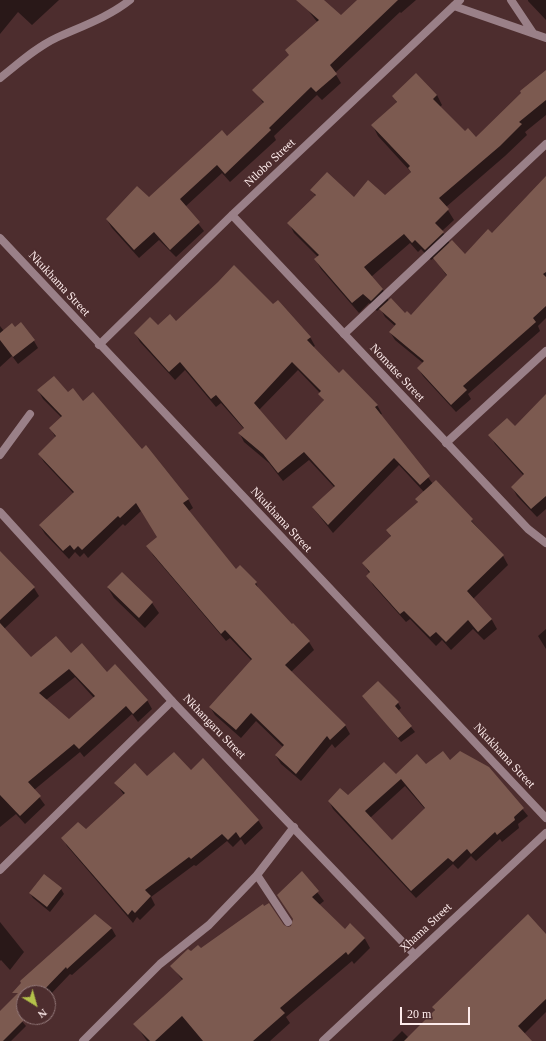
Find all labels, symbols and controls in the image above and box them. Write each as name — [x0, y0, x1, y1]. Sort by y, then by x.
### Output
street label: Ntlobo Street — [242, 136, 298, 190]
street label: Nkukhama Street — [25, 249, 93, 319]
street label: Nomatse Street — [367, 341, 427, 405]
street label: Nkukhama Street — [247, 485, 315, 555]
street label: Nkhangaru Street — [180, 692, 248, 762]
street label: Nkukhama Street — [470, 721, 538, 791]
street label: Xhama Street — [397, 900, 455, 956]
north arrow — [16, 985, 56, 1025]
scale bar — [402, 999, 472, 1025]
text: N — [36, 1007, 49, 1021]
text: 20 m — [407, 1007, 431, 1021]

